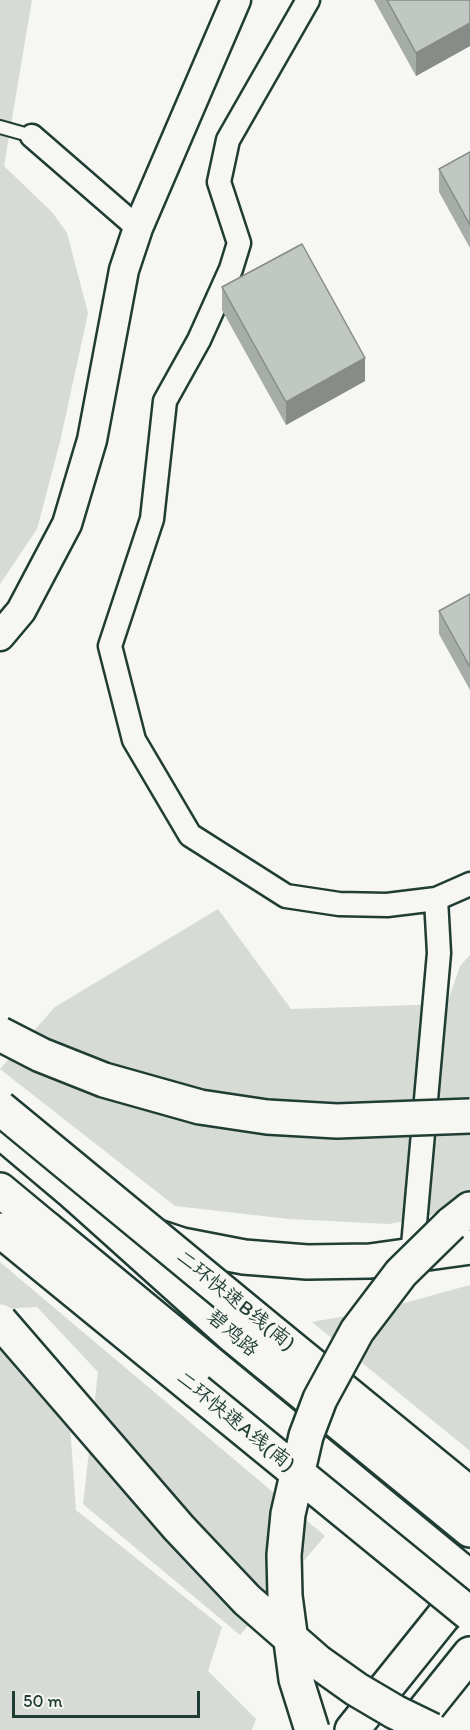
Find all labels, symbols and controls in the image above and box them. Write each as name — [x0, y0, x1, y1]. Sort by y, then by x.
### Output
street label: 二环快速B线(南) — [171, 1246, 299, 1356]
street label: 碧鸡路 — [201, 1305, 263, 1363]
street label: 二环快速A线(南) — [171, 1367, 299, 1477]
scale bar — [15, 1679, 202, 1717]
text: 50 m — [23, 1690, 63, 1712]

